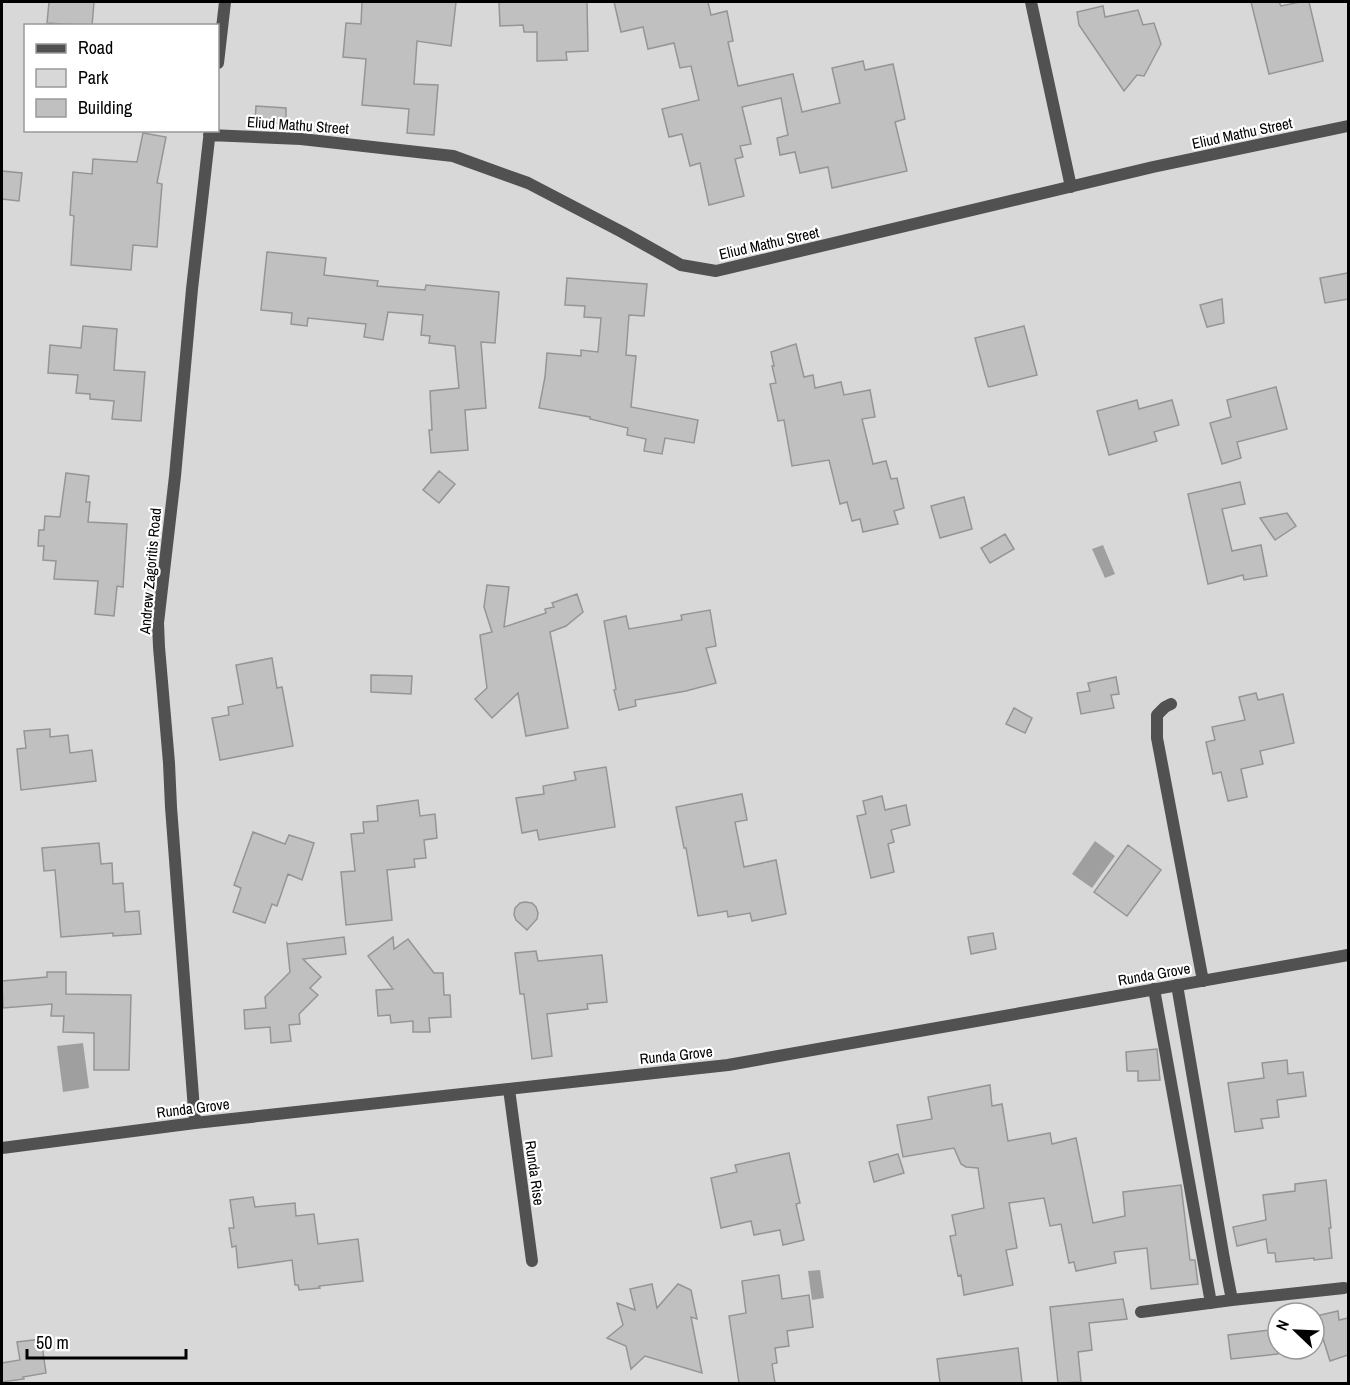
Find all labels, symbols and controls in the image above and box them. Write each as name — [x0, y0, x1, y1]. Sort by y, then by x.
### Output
legend — [24, 24, 219, 132]
text: Road — [78, 35, 113, 60]
text: Park — [78, 65, 109, 90]
text: Building — [78, 95, 133, 120]
street label: Eliud Mathu Street — [246, 111, 350, 139]
street label: Eliud Mathu Street — [1190, 112, 1295, 154]
street label: Eliud Mathu Street — [717, 221, 822, 265]
street label: Andrew Zagoritis Road — [134, 507, 166, 636]
street label: Runda Grove — [1116, 957, 1192, 991]
street label: Runda Grove — [639, 1041, 714, 1069]
street label: Runda Grove — [155, 1093, 231, 1123]
street label: Runda Rise — [520, 1139, 550, 1207]
north arrow — [1266, 1301, 1326, 1361]
text: N — [1270, 1316, 1294, 1334]
scale bar — [27, 1322, 186, 1360]
text: 50 m — [36, 1330, 69, 1355]

